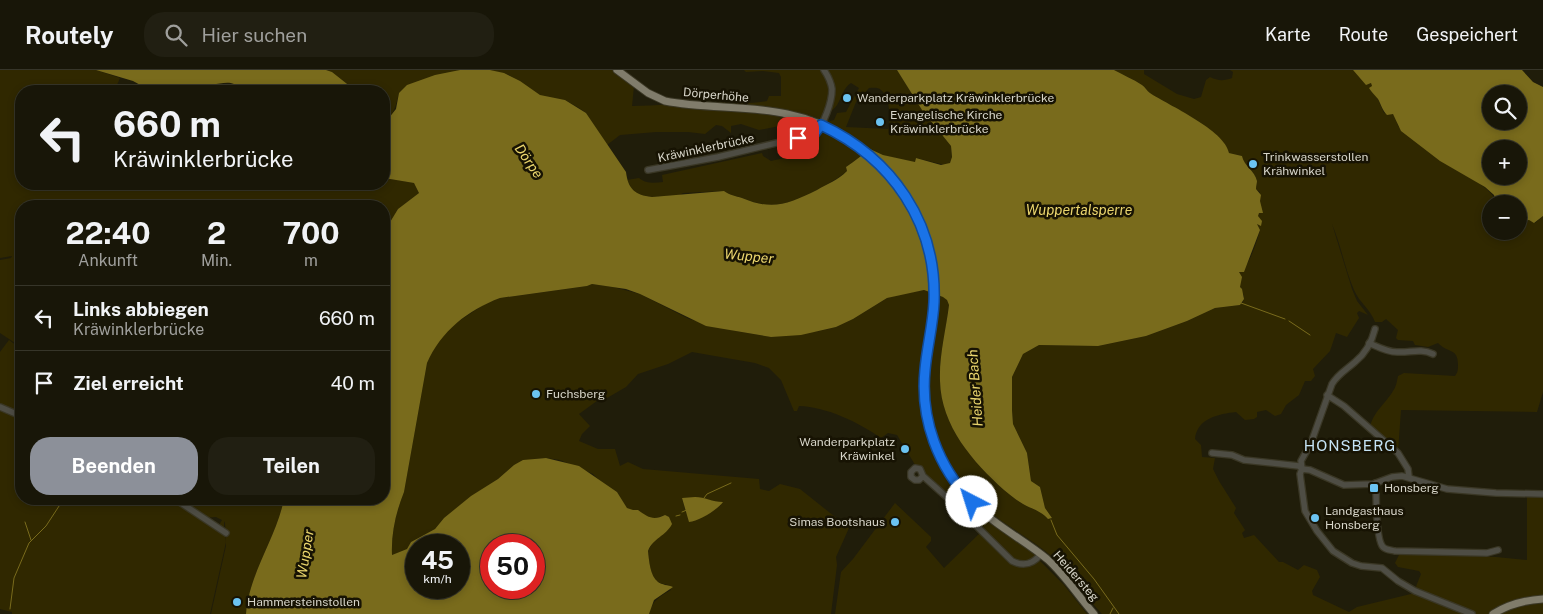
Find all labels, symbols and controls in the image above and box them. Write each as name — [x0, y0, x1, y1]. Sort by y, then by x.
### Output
search box — [144, 12, 494, 57]
text: Routely — [25, 21, 114, 49]
icon: search — [162, 21, 190, 49]
text: Hier suchen — [202, 24, 307, 46]
text: Karte — [1265, 24, 1311, 45]
text: Route — [1339, 24, 1388, 45]
text: Gespeichert — [1416, 24, 1518, 45]
street label: Dörperhöhe — [683, 85, 750, 105]
map controls — [1482, 85, 1527, 240]
button: search — [1482, 85, 1527, 130]
place label: Wanderparkplatz Kräwinklerbrücke — [857, 91, 1054, 105]
marker: Wanderparkplatz Kräwinklerbrücke — [841, 92, 853, 104]
text: 660 m — [113, 104, 221, 145]
icon: left — [30, 105, 95, 170]
place label: Evangelische Kirche Kräwinklerbrücke — [890, 108, 1003, 136]
marker: Evangelische Kirche Kräwinklerbrücke — [874, 116, 886, 128]
pin — [777, 117, 819, 159]
icon: arrive — [784, 124, 812, 152]
street label: Kräwinklerbrücke — [656, 131, 756, 165]
button: + — [1482, 140, 1527, 185]
water label: Dörpe — [512, 141, 547, 181]
text: Kräwinklerbrücke — [113, 146, 294, 172]
place label: Trinkwasserstollen Krähwinkel — [1263, 150, 1368, 178]
marker: Trinkwasserstollen Krähwinkel — [1247, 158, 1259, 170]
button: − — [1482, 195, 1527, 240]
water label: Wuppertalsperre — [1026, 202, 1133, 218]
text: 22:40 — [65, 215, 151, 251]
text: 2 — [207, 215, 226, 251]
text: 700 — [282, 215, 340, 251]
water label: Wupper — [723, 245, 775, 267]
text: Ankunft — [78, 251, 138, 270]
text: Min. — [201, 251, 232, 270]
text: m — [304, 251, 318, 270]
text: Links abbiegen — [73, 298, 209, 320]
icon: left — [30, 304, 58, 332]
text: 660 m — [319, 307, 375, 329]
text: Kräwinklerbrücke — [73, 320, 204, 339]
water label: Heider Bach — [964, 349, 986, 427]
icon: arrive — [30, 369, 58, 397]
text: Ziel erreicht — [73, 372, 184, 394]
text: 40 m — [330, 372, 375, 394]
place label: Fuchsberg — [546, 387, 605, 401]
marker: Fuchsberg — [530, 388, 542, 400]
place label: Wanderparkplatz Kräwinkel — [799, 435, 895, 463]
button: Beenden — [30, 437, 198, 495]
button: Teilen — [208, 437, 375, 495]
district label: HONSBERG — [1304, 437, 1396, 454]
marker: Wanderparkplatz Kräwinkel — [899, 443, 911, 455]
position arrow — [945, 475, 997, 527]
place label: Honsberg — [1384, 481, 1439, 495]
marker: Honsberg — [1368, 482, 1380, 494]
place label: Landgasthaus Honsberg — [1325, 504, 1403, 532]
marker: Landgasthaus Honsberg — [1309, 512, 1321, 524]
place label: Simas Bootshaus — [789, 515, 885, 529]
marker: Simas Bootshaus — [889, 516, 901, 528]
water label: Wupper — [293, 528, 317, 580]
speed limit sign: 50 — [480, 534, 545, 599]
text: 45 — [421, 545, 454, 575]
street label: Heidersteg — [1050, 548, 1102, 604]
text: km/h — [423, 572, 452, 586]
place label: Hammersteinstollen — [247, 595, 360, 609]
marker: Hammersteinstollen — [231, 596, 243, 608]

